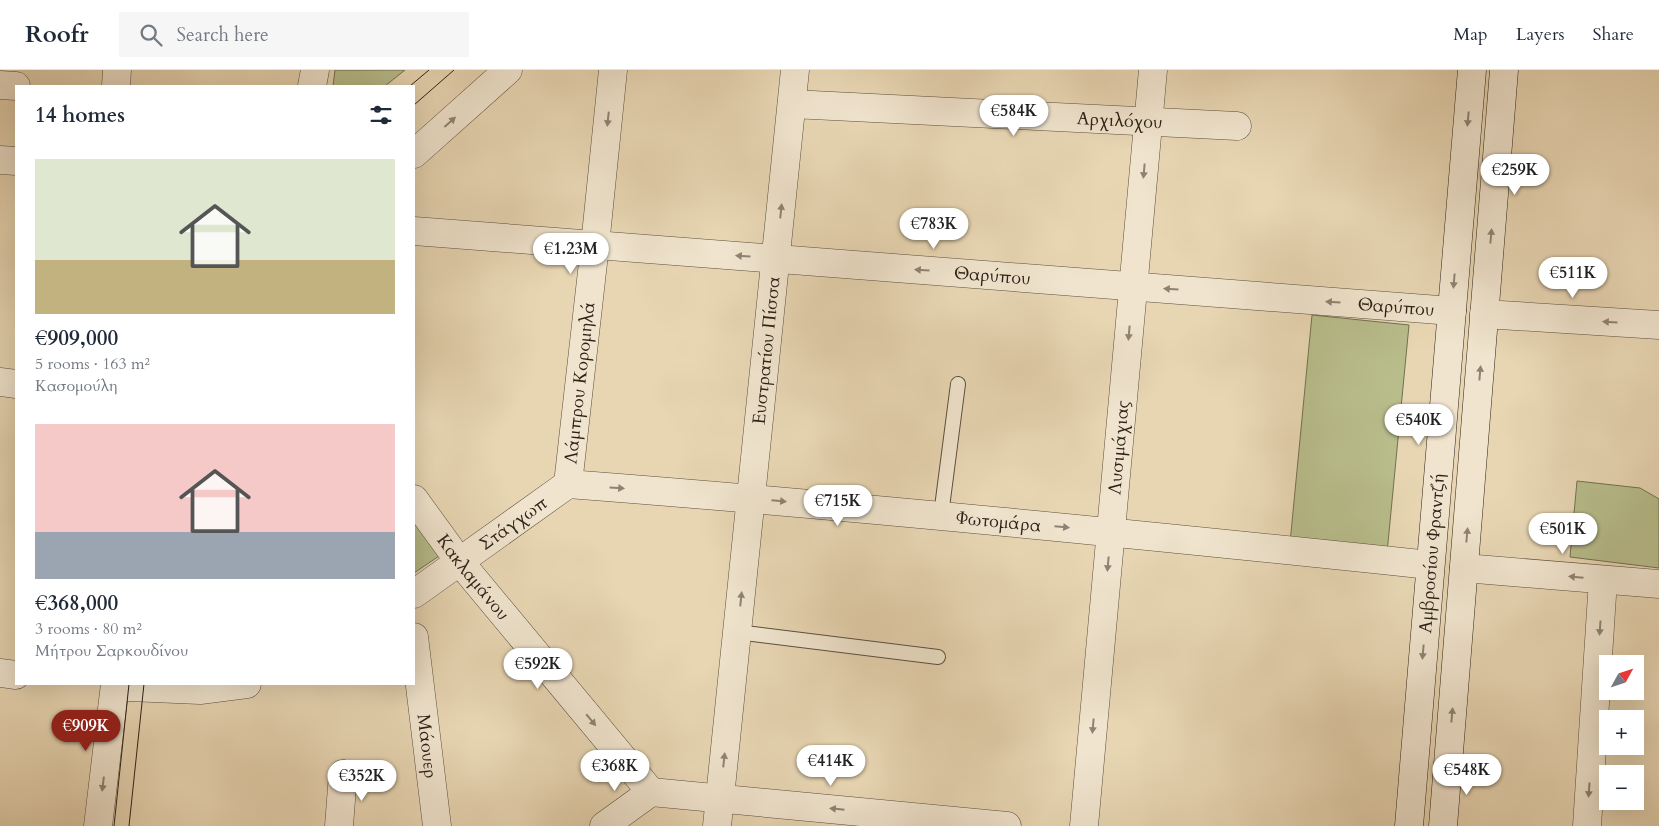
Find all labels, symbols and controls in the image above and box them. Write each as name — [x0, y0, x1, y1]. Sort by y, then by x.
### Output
search box — [119, 12, 469, 57]
text: Roofr — [25, 18, 89, 51]
icon: search — [137, 21, 165, 49]
text: Search here — [177, 22, 269, 48]
text: Map — [1453, 22, 1488, 47]
text: Layers — [1516, 22, 1565, 47]
text: Share — [1593, 22, 1634, 47]
pin: €584K — [979, 94, 1049, 137]
text: €584K — [990, 100, 1038, 122]
text: 14 homes — [35, 101, 125, 130]
icon: filters — [367, 101, 395, 129]
street label: Αρχιλόχου — [1076, 106, 1163, 135]
one-way arrow — [604, 111, 612, 127]
one-way arrow — [1463, 111, 1471, 127]
one-way arrow — [444, 116, 457, 127]
pin: €259K — [1480, 154, 1550, 196]
text: €259K — [1491, 159, 1539, 181]
one-way arrow — [1139, 163, 1147, 179]
icon: home — [170, 191, 260, 281]
one-way arrow — [777, 202, 785, 218]
pin: €783K — [899, 208, 969, 250]
text: €783K — [910, 213, 958, 235]
one-way arrow — [1487, 228, 1495, 244]
pin: €1.23M — [530, 232, 612, 275]
text: €1.23M — [544, 238, 598, 260]
one-way arrow — [734, 252, 750, 260]
pin: €511K — [1538, 256, 1608, 299]
street label: Θαρύπου — [953, 260, 1032, 291]
text: €511K — [1549, 262, 1597, 284]
one-way arrow — [914, 266, 930, 274]
one-way arrow — [1450, 273, 1458, 289]
street label: Ευστρατίου Πίσσα — [746, 275, 786, 426]
one-way arrow — [1163, 285, 1179, 293]
street label: Θαρύπου — [1357, 291, 1435, 322]
one-way arrow — [1325, 297, 1341, 305]
street label: Λάμπρου Κορομηλά — [558, 300, 601, 465]
one-way arrow — [1602, 318, 1618, 326]
text: €909,000 — [35, 324, 118, 353]
one-way arrow — [1125, 325, 1133, 341]
text: 5 rooms · 163 m² — [35, 353, 150, 375]
one-way arrow — [1476, 365, 1484, 381]
text: Κασομούλη — [35, 375, 117, 397]
street label: Λυσιμάχιας — [1102, 399, 1135, 496]
pin: €540K — [1384, 404, 1454, 446]
text: €540K — [1395, 409, 1443, 431]
icon: home — [170, 456, 260, 546]
street label: Αμβροσίου Φραντζή — [1413, 472, 1451, 634]
one-way arrow — [609, 484, 625, 492]
pin: €715K — [803, 484, 873, 527]
street label: Στάγχωπ — [474, 490, 553, 556]
text: €715K — [814, 490, 862, 512]
one-way arrow — [771, 497, 787, 505]
street label: Φωτομάρα — [955, 505, 1042, 538]
pin: €501K — [1528, 512, 1598, 555]
text: €501K — [1539, 518, 1587, 540]
one-way arrow — [1055, 523, 1071, 531]
one-way arrow — [1463, 527, 1471, 543]
street label: Κακλαμάνου — [431, 529, 515, 625]
one-way arrow — [1103, 556, 1111, 572]
one-way arrow — [1567, 573, 1583, 581]
text: €368,000 — [35, 589, 118, 618]
one-way arrow — [737, 590, 745, 606]
text: 3 rooms · 80 m² — [35, 618, 142, 640]
one-way arrow — [1595, 621, 1603, 637]
text: Μήτρου Σαρκουδίνου — [35, 640, 188, 662]
one-way arrow — [1419, 644, 1427, 660]
pin: €592K — [503, 648, 573, 690]
text: €592K — [514, 653, 562, 675]
north arrow — [1599, 655, 1644, 700]
map controls — [1599, 655, 1644, 810]
one-way arrow — [1448, 706, 1456, 722]
pin: €909K — [51, 710, 121, 752]
button: + — [1599, 710, 1644, 755]
street label: Μάουερ — [411, 713, 444, 780]
one-way arrow — [585, 713, 596, 726]
text: €909K — [62, 715, 110, 737]
one-way arrow — [1089, 718, 1097, 734]
pin: €414K — [796, 744, 866, 787]
pin: €368K — [580, 750, 650, 792]
text: €414K — [807, 750, 855, 772]
one-way arrow — [720, 752, 728, 768]
pin: €548K — [1432, 754, 1502, 796]
text: €368K — [591, 755, 639, 777]
text: €548K — [1443, 759, 1491, 781]
pin: €352K — [327, 760, 397, 802]
text: €352K — [338, 765, 386, 787]
button: − — [1599, 765, 1644, 810]
one-way arrow — [99, 777, 107, 793]
one-way arrow — [1585, 783, 1593, 799]
one-way arrow — [828, 805, 844, 813]

